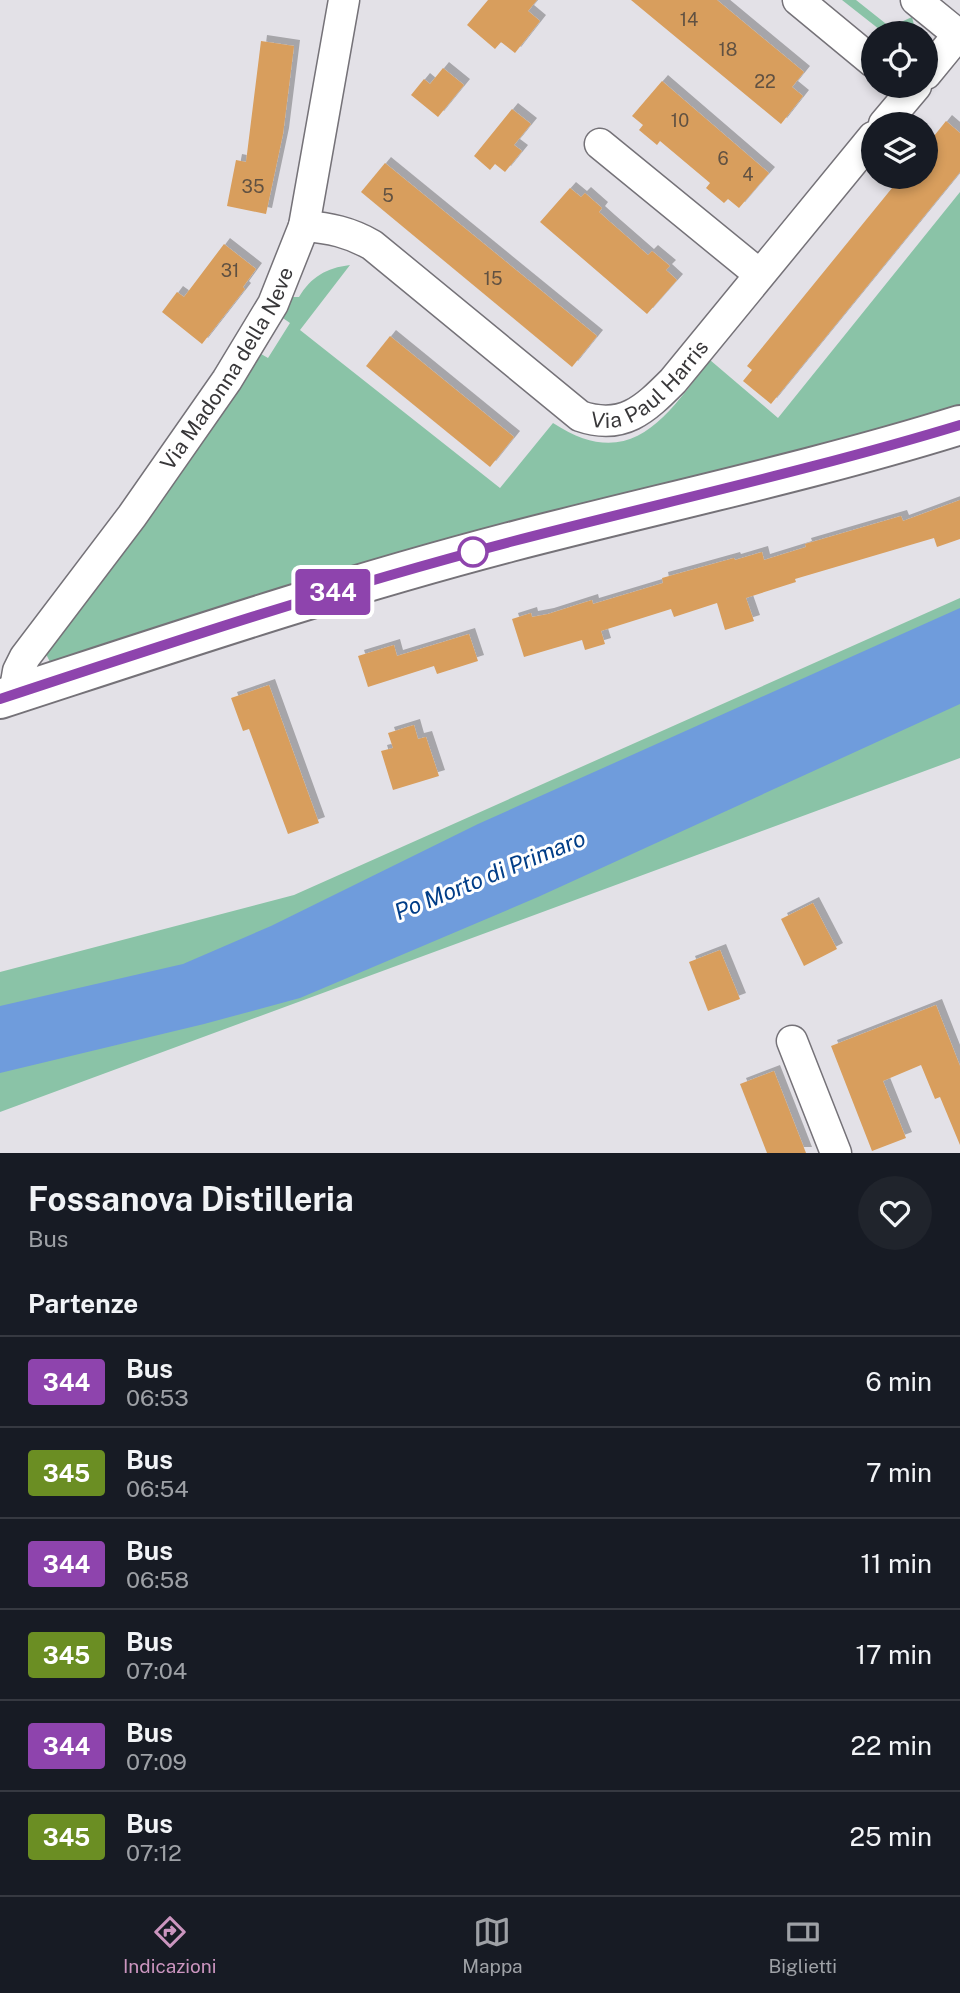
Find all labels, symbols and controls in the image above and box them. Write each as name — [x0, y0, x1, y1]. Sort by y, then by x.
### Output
house number: 14 — [680, 9, 698, 30]
map controls — [861, 21, 938, 189]
button: locate — [861, 21, 938, 98]
house number: 18 — [719, 39, 737, 60]
house number: 22 — [754, 71, 776, 92]
house number: 10 — [671, 110, 689, 131]
button: layers — [861, 112, 938, 189]
house number: 6 — [717, 148, 729, 169]
house number: 4 — [742, 164, 754, 185]
house number: 35 — [242, 176, 264, 197]
house number: 5 — [382, 185, 394, 206]
house number: 31 — [221, 260, 239, 281]
street label: Via Madonna della Neve — [155, 263, 298, 475]
house number: 15 — [484, 268, 502, 289]
street label: Via Paul Harris — [589, 335, 713, 433]
unlabelled marker — [458, 537, 488, 567]
line badge: 344 — [293, 569, 373, 615]
text: 344 — [309, 578, 357, 606]
water label: Po Morto di Primaro — [390, 824, 589, 925]
button: heart — [858, 1176, 932, 1250]
text: Fossanova Distilleria — [28, 1180, 354, 1218]
text: Bus — [28, 1225, 68, 1252]
text: Partenze — [28, 1288, 138, 1319]
text: Bus — [126, 1353, 173, 1384]
text: 6 min — [865, 1366, 932, 1397]
text: 344 — [43, 1368, 90, 1396]
text: 06:53 — [126, 1384, 189, 1411]
text: Bus — [126, 1444, 173, 1475]
text: 7 min — [866, 1457, 932, 1488]
text: 345 — [43, 1459, 90, 1487]
text: 06:54 — [126, 1475, 189, 1502]
text: Bus — [126, 1535, 173, 1566]
text: 11 min — [860, 1548, 932, 1579]
text: 344 — [43, 1550, 90, 1578]
text: 06:58 — [126, 1566, 189, 1593]
text: Bus — [126, 1626, 173, 1657]
text: 17 min — [855, 1639, 932, 1670]
text: 345 — [43, 1641, 90, 1669]
text: 07:04 — [126, 1657, 187, 1684]
text: Bus — [126, 1717, 173, 1748]
text: 22 min — [851, 1730, 932, 1761]
text: 344 — [43, 1732, 90, 1760]
text: 07:09 — [126, 1748, 187, 1775]
text: Bus — [126, 1808, 173, 1839]
text: 25 min — [849, 1821, 932, 1852]
text: 345 — [43, 1823, 90, 1851]
text: 07:12 — [126, 1839, 182, 1866]
tab: Indicazioni — [123, 1913, 216, 1977]
tab: Mappa — [462, 1913, 523, 1977]
tab: Biglietti — [769, 1913, 837, 1977]

